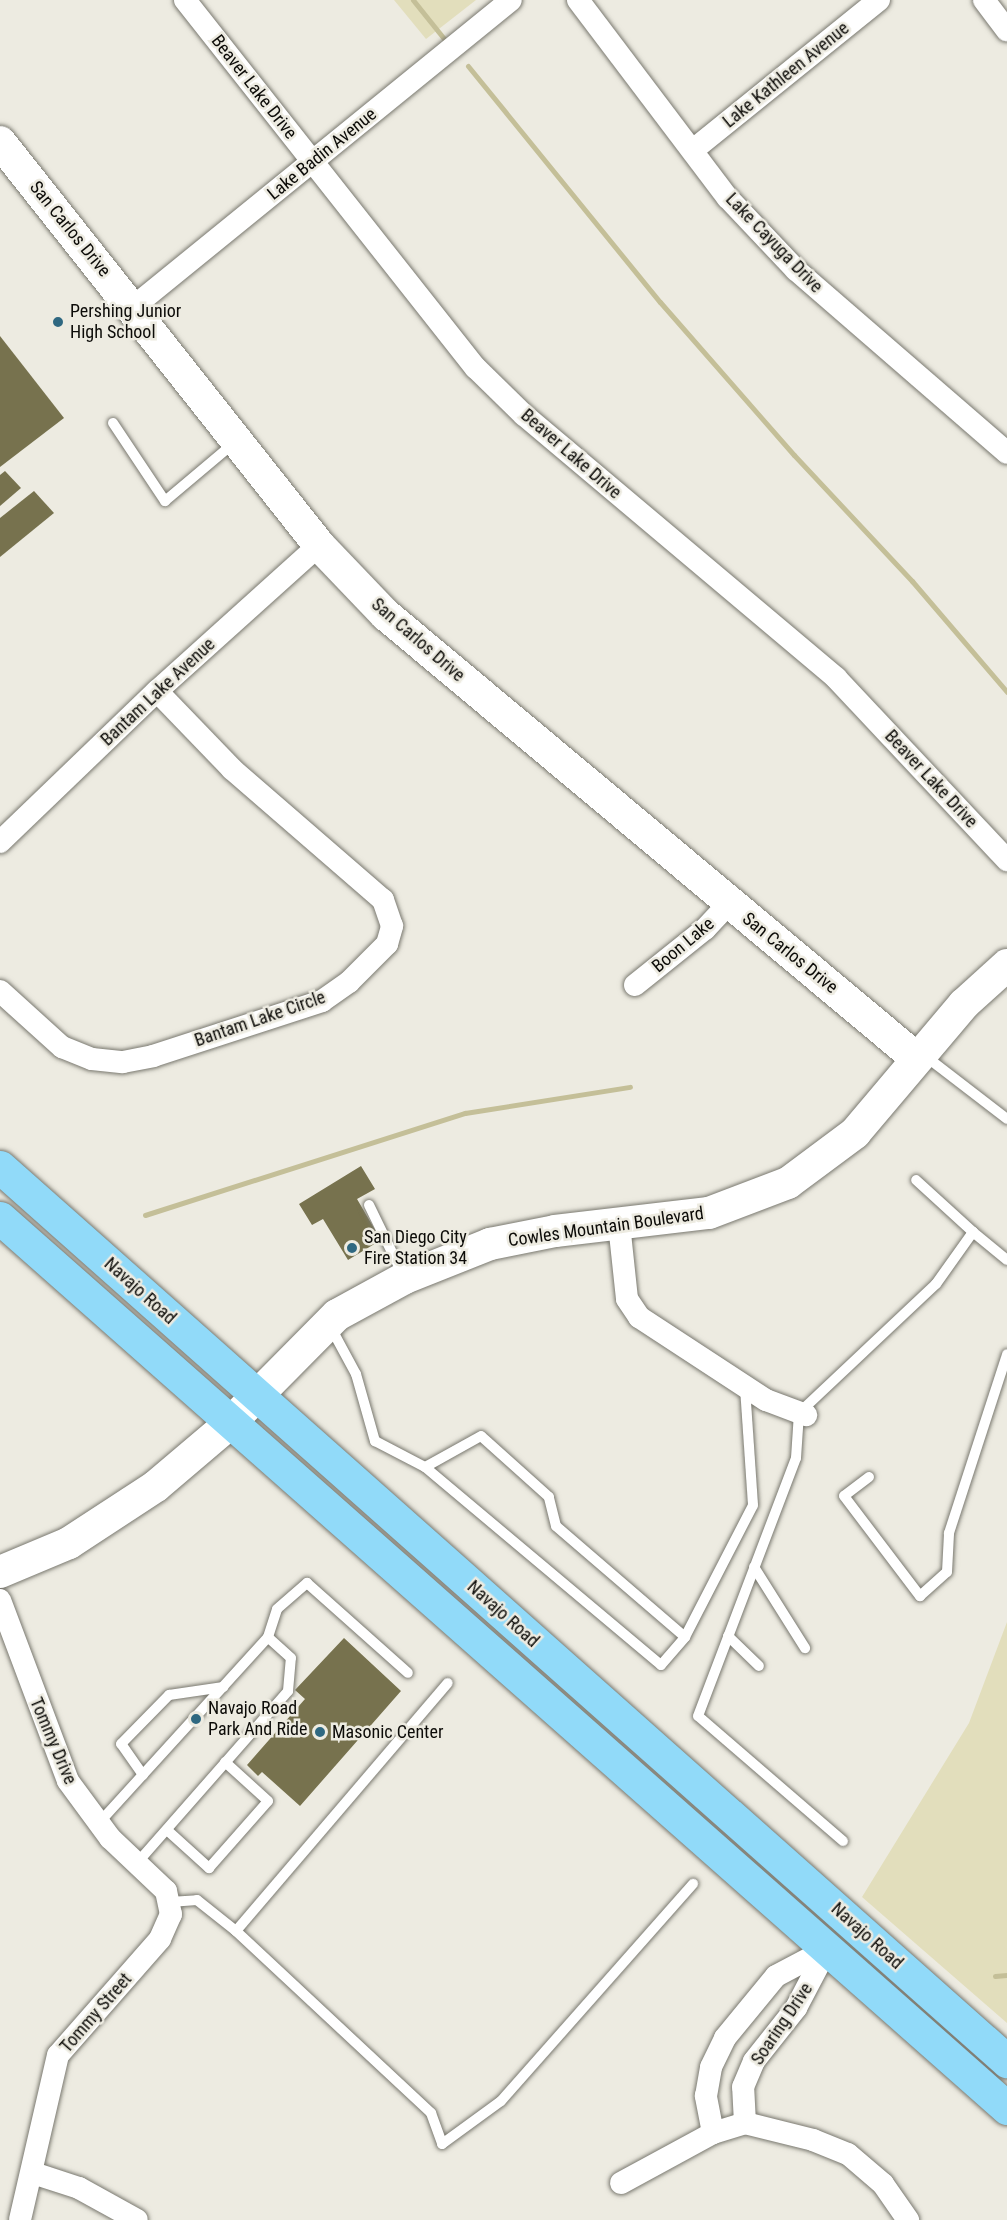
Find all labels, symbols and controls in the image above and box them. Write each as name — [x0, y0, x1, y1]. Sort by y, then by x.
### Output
street label: Lake Kathleen Avenue — [719, 18, 853, 132]
street label: Beaver Lake Drive — [207, 31, 301, 143]
street label: Lake Badin Avenue — [263, 103, 381, 205]
street label: San Carlos Drive — [25, 177, 115, 281]
street label: Lake Cayuga Drive — [721, 189, 827, 297]
place label: Pershing Junior High School — [70, 301, 181, 344]
marker: Pershing Junior High School — [51, 315, 65, 329]
street label: Beaver Lake Drive — [516, 405, 626, 503]
street label: San Carlos Drive — [367, 594, 469, 686]
street label: Bantam Lake Avenue — [96, 634, 220, 750]
street label: Beaver Lake Drive — [880, 726, 982, 832]
street label: San Carlos Drive — [738, 908, 842, 998]
street label: Boon Lake — [648, 913, 718, 977]
street label: Bantam Lake Circle — [192, 986, 328, 1052]
street label: Cowles Mountain Boulevard — [507, 1203, 705, 1251]
place label: San Diego City Fire Station 34 — [364, 1227, 467, 1270]
marker: San Diego City Fire Station 34 — [345, 1241, 359, 1255]
street label: Navajo Road — [100, 1253, 180, 1329]
street label: Navajo Road — [463, 1576, 543, 1652]
street label: Tommy Drive — [25, 1694, 81, 1788]
place label: Navajo Road Park And Ride — [208, 1698, 307, 1740]
marker: Navajo Road Park And Ride — [189, 1712, 203, 1726]
place label: Masonic Center — [332, 1721, 443, 1743]
marker: Masonic Center — [313, 1725, 327, 1739]
street label: Navajo Road — [827, 1898, 907, 1974]
street label: Tommy Street — [56, 1969, 136, 2057]
street label: Soaring Drive — [747, 1979, 817, 2069]

